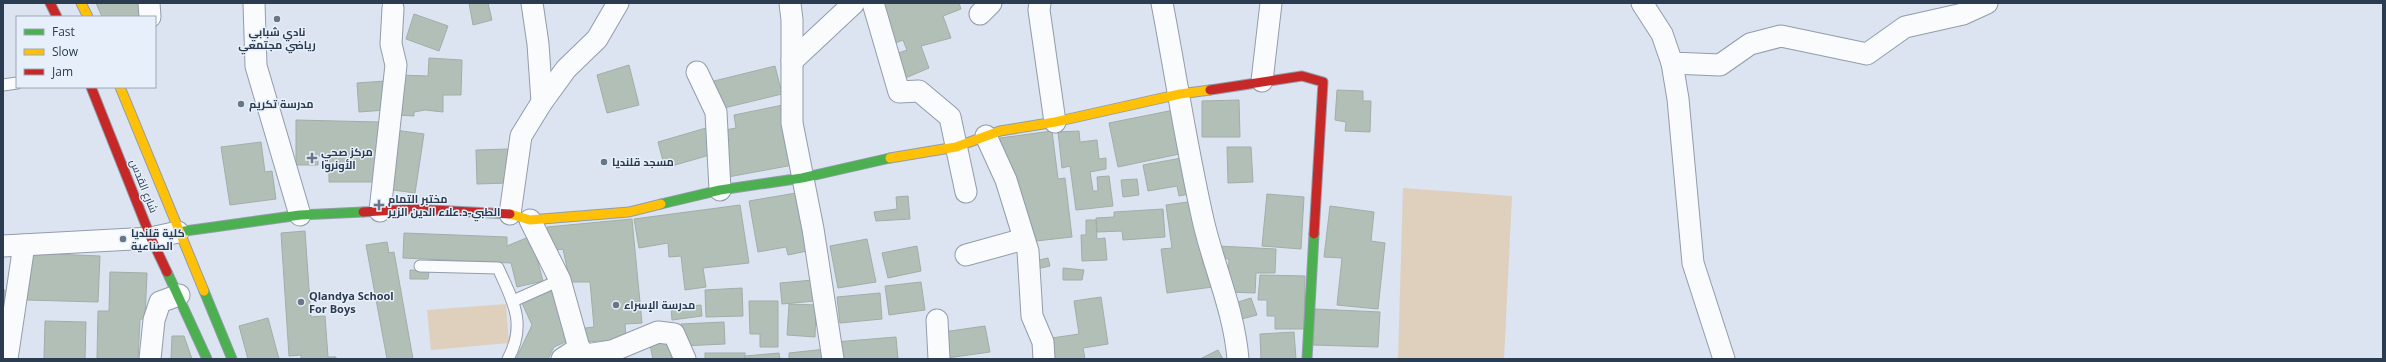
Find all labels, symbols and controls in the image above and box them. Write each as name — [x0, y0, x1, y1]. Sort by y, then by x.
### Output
marker: نادي شبابي رياضي مجتمعي — [272, 14, 282, 24]
legend — [16, 16, 156, 88]
text: Fast — [52, 23, 75, 40]
place label: نادي شبابي رياضي مجتمعي — [238, 24, 316, 55]
text: Slow — [52, 43, 79, 60]
text: Jam — [51, 63, 73, 80]
place label: مدرسة تكريم — [249, 96, 314, 112]
marker: مدرسة تكريم — [236, 99, 246, 109]
place label: مركز صحي الأونروا — [321, 144, 373, 173]
marker: مركز صحي الأونروا — [306, 152, 318, 164]
place label: مسجد قلنديا — [612, 154, 674, 169]
street label: شارع القدس — [126, 157, 162, 215]
marker: مسجد قلنديا — [599, 157, 609, 167]
place label: مختبر التمام الطبي-د.علاء الدين الزير — [387, 191, 500, 222]
marker: مختبر التمام الطبي-د.علاء الدين الزير — [373, 199, 385, 211]
place label: كلية قلنديا الصناعية — [131, 225, 185, 253]
marker: كلية قلنديا الصناعية — [118, 234, 128, 244]
place label: Qlandya School For Boys — [309, 288, 394, 316]
marker: Qlandya School For Boys — [296, 297, 306, 307]
place label: مدرسة الإسراء — [624, 297, 695, 312]
marker: مدرسة الإسراء — [611, 300, 621, 310]

